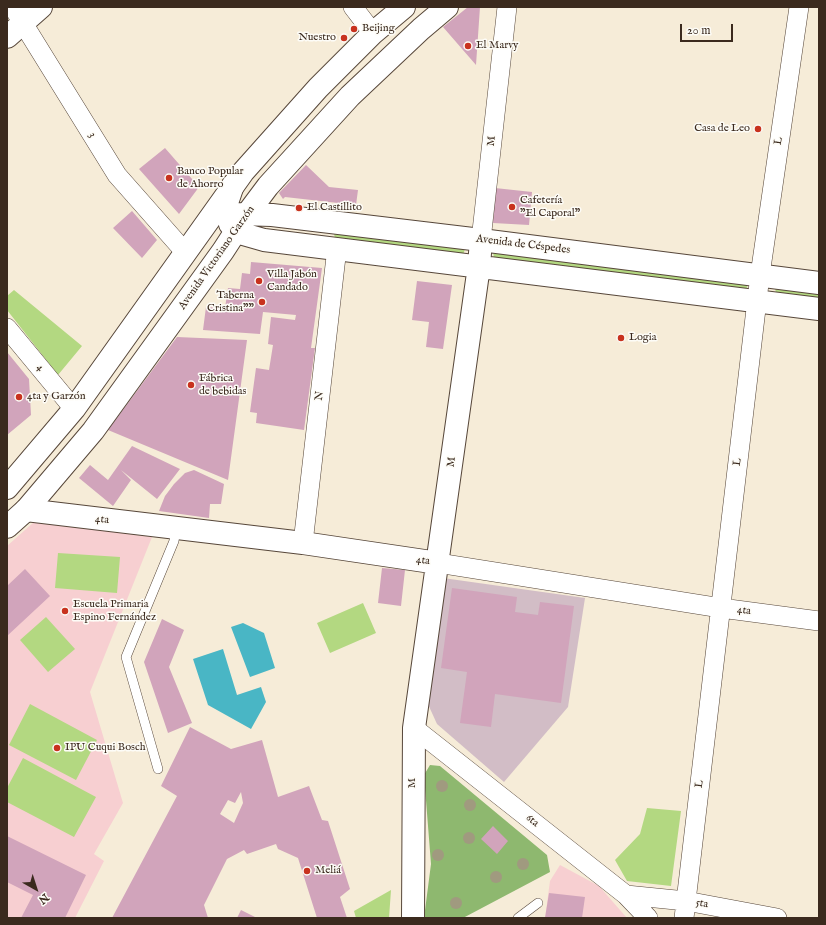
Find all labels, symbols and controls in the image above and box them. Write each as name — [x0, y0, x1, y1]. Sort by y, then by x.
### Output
scale bar — [682, 16, 735, 42]
place label: Beijing — [362, 22, 395, 36]
text: 20 m — [687, 23, 710, 38]
marker: Beijing — [349, 24, 359, 34]
place label: Nuestro — [298, 31, 336, 45]
marker: Nuestro — [339, 33, 349, 43]
place label: El Marvy — [476, 39, 518, 53]
marker: El Marvy — [463, 41, 473, 51]
place label: Casa de Leo — [694, 122, 750, 136]
marker: Casa de Leo — [753, 124, 763, 134]
street label: 3 — [85, 130, 99, 140]
street label: M — [485, 135, 499, 147]
street label: L — [772, 136, 786, 146]
place label: Banco Popular de Ahorro — [177, 165, 243, 191]
marker: Banco Popular de Ahorro — [164, 173, 174, 183]
place label: Cafetería "El Caporal" — [520, 194, 580, 220]
place label: El Castillito — [307, 201, 362, 215]
marker: Cafetería "El Caporal" — [507, 202, 517, 212]
marker: El Castillito — [294, 203, 304, 213]
street label: Avenida Victoriano Garzón — [176, 204, 258, 312]
street label: Avenida de Céspedes — [475, 233, 571, 257]
place label: Villa Jabón Candado — [267, 268, 317, 294]
marker: Villa Jabón Candado — [254, 276, 264, 286]
place label: Taberna Cristina"" — [207, 289, 254, 315]
marker: Taberna Cristina"" — [257, 297, 267, 307]
place label: Logia — [629, 331, 657, 345]
marker: Logia — [616, 333, 626, 343]
street label: 4 — [33, 362, 47, 374]
place label: Fábrica de bebidas — [199, 372, 246, 398]
marker: Fábrica de bebidas — [186, 380, 196, 390]
place label: 4ta y Garzón — [27, 390, 86, 404]
street label: N — [313, 390, 327, 402]
marker: 4ta y Garzón — [14, 392, 24, 402]
street label: M — [445, 456, 459, 468]
street label: L — [731, 457, 745, 467]
street label: 4ta — [94, 513, 110, 527]
street label: 4ta — [415, 553, 431, 569]
place label: Escuela Primaria Espino Fernández — [73, 598, 156, 624]
street label: 4ta — [736, 603, 752, 619]
marker: Escuela Primaria Espino Fernández — [60, 606, 70, 616]
place label: IPU Cuqui Bosch — [65, 741, 146, 755]
marker: IPU Cuqui Bosch — [52, 743, 62, 753]
street label: M — [406, 778, 420, 788]
street label: L — [693, 779, 707, 789]
street label: 6ta — [523, 812, 541, 830]
place label: Meliá — [315, 864, 341, 878]
marker: Meliá — [302, 866, 312, 876]
north arrow — [16, 869, 56, 909]
text: N — [35, 890, 52, 907]
street label: 5ta — [695, 896, 709, 912]

